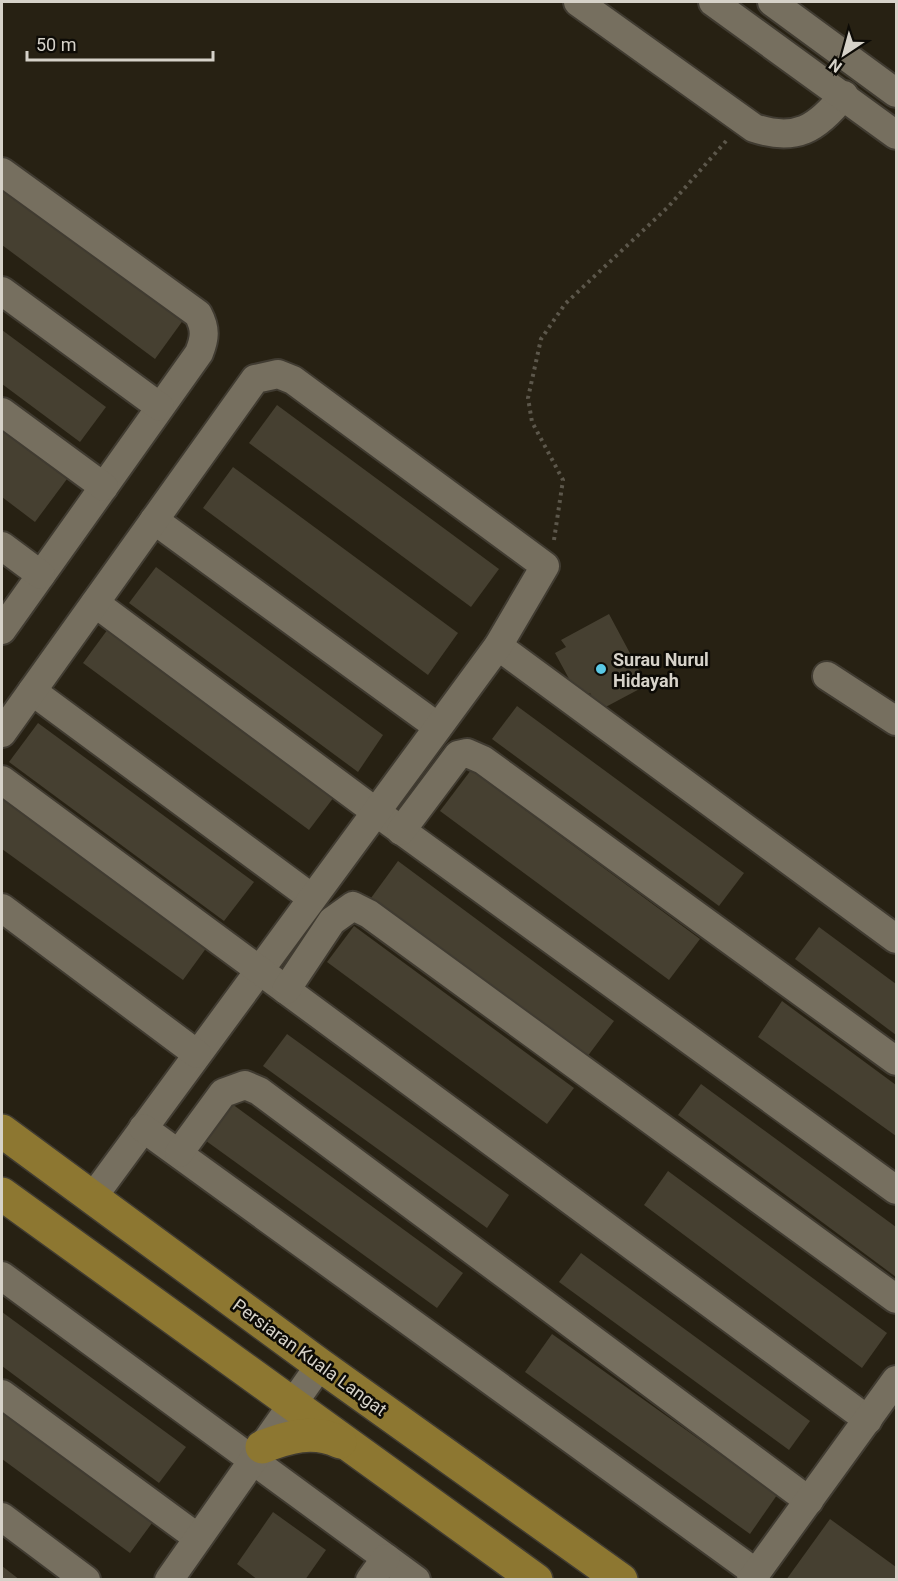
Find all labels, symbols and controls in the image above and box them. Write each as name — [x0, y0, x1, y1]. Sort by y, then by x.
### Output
scale bar — [27, 24, 213, 62]
north arrow — [814, 24, 874, 84]
text: 50 m — [36, 34, 76, 55]
text: N — [825, 55, 846, 77]
place label: Surau Nurul Hidayah — [613, 649, 709, 691]
marker: Surau Nurul Hidayah — [594, 662, 608, 676]
street label: Persiaran Kuala Langat — [229, 1294, 391, 1420]

